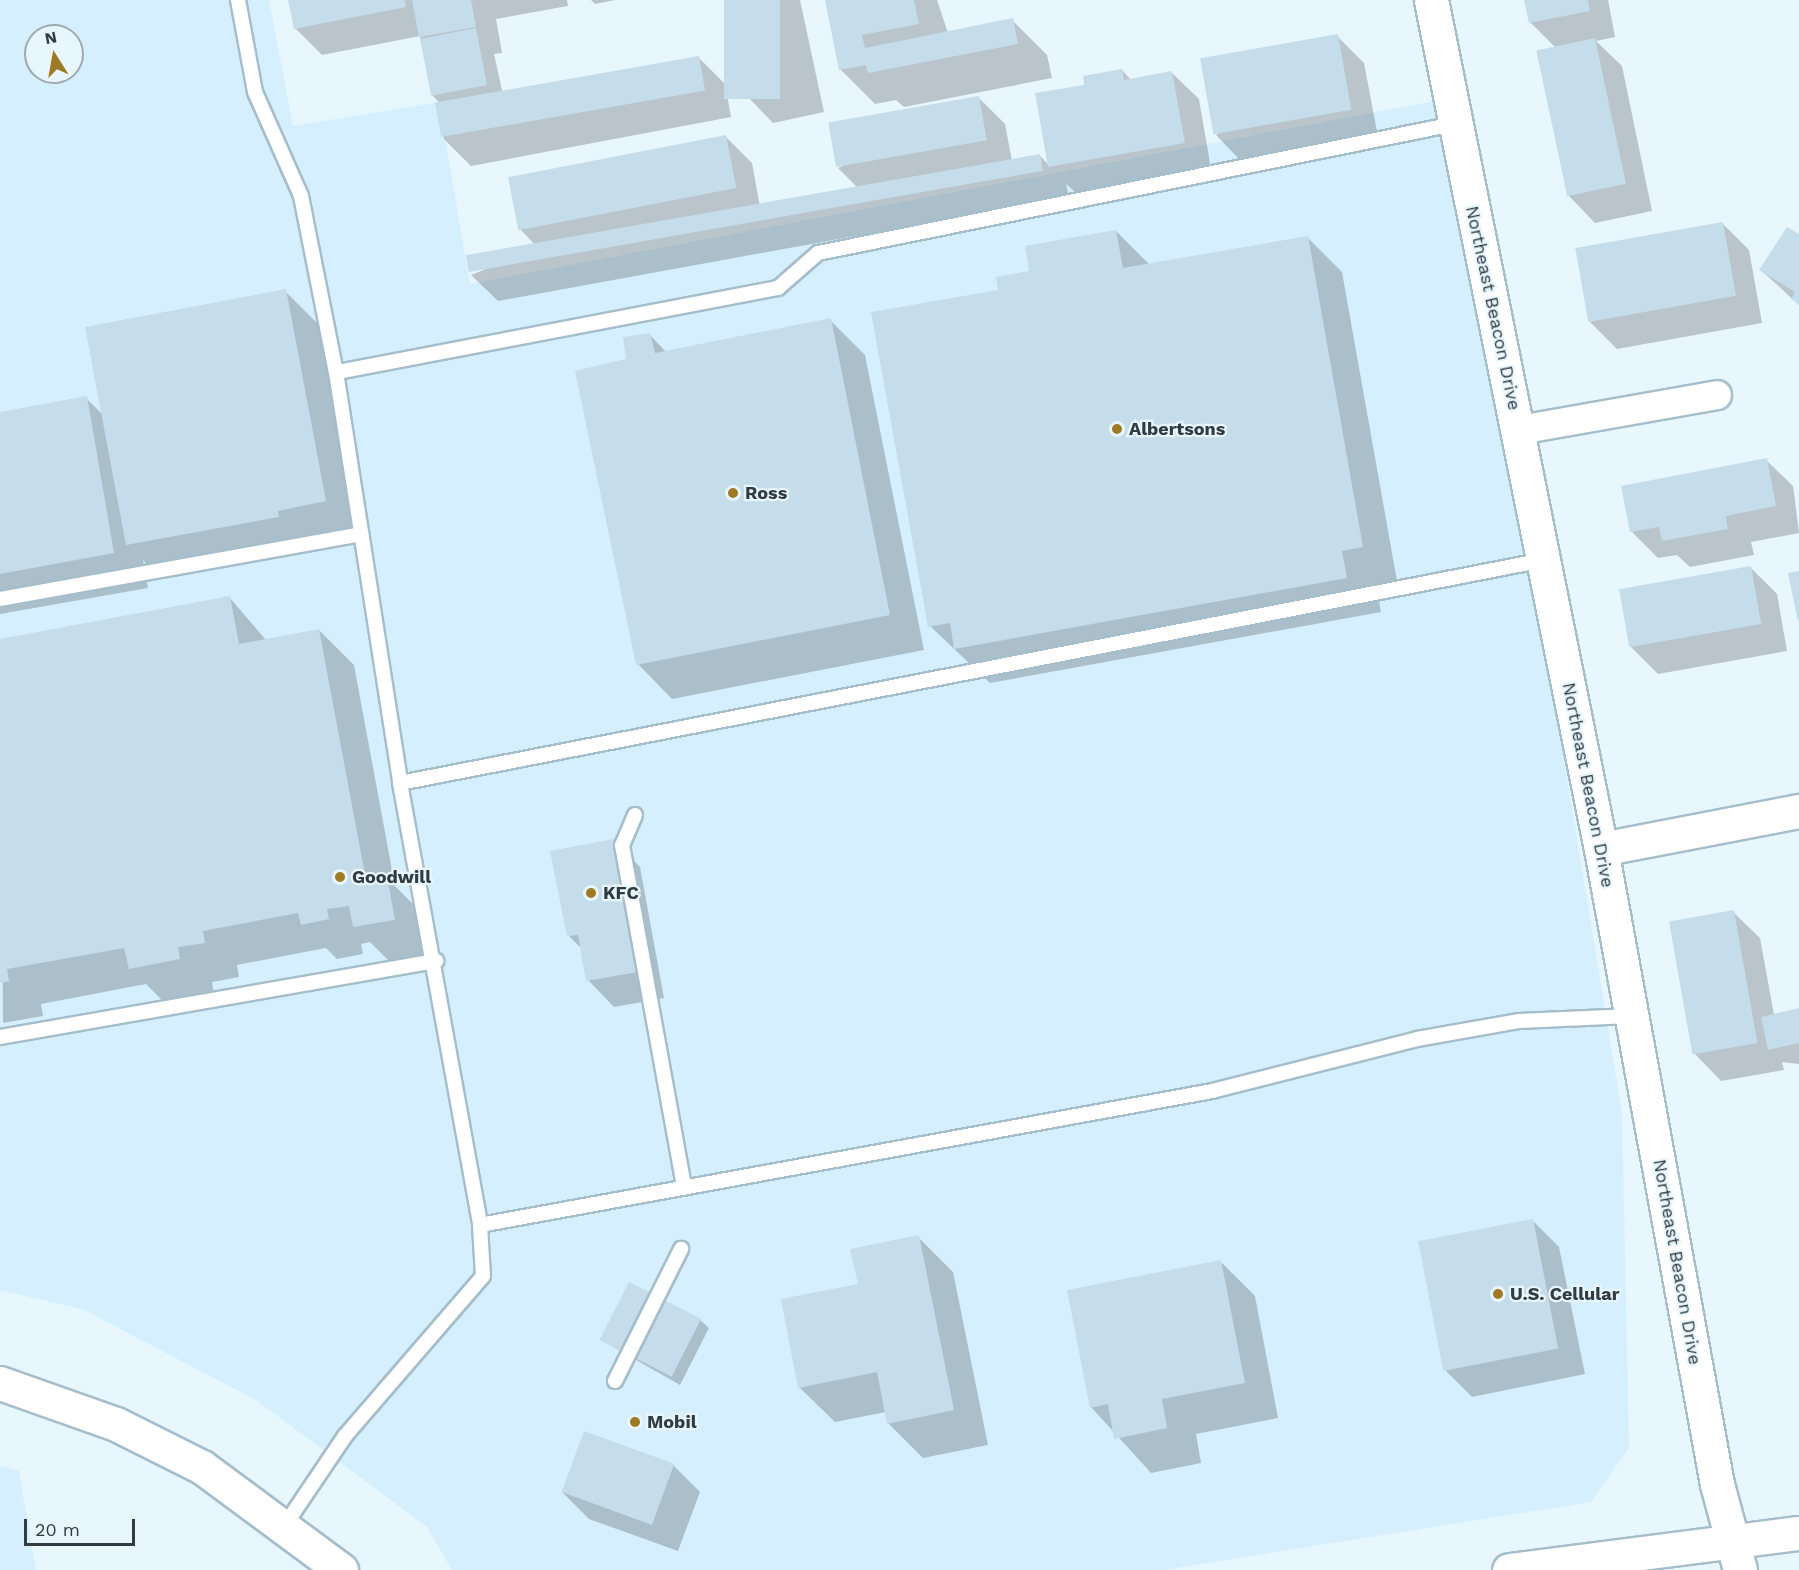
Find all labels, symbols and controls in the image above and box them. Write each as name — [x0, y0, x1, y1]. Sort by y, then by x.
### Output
north arrow — [24, 24, 84, 84]
text: N — [43, 27, 58, 48]
street label: Northeast Beacon Drive — [1461, 204, 1525, 412]
place label: Albertsons — [1129, 418, 1225, 440]
marker: Albertsons — [1110, 422, 1124, 436]
place label: Ross — [745, 482, 787, 504]
marker: Ross — [726, 486, 740, 500]
street label: Northeast Beacon Drive — [1558, 681, 1618, 889]
place label: Goodwill — [352, 866, 431, 888]
marker: Goodwill — [333, 870, 347, 884]
place label: KFC — [603, 882, 639, 904]
marker: KFC — [584, 886, 598, 900]
street label: Northeast Beacon Drive — [1648, 1158, 1706, 1366]
place label: U.S. Cellular — [1510, 1283, 1619, 1305]
marker: U.S. Cellular — [1491, 1287, 1505, 1301]
place label: Mobil — [647, 1411, 697, 1433]
marker: Mobil — [628, 1415, 642, 1429]
scale bar — [27, 1507, 138, 1545]
text: 20 m — [35, 1519, 80, 1540]

